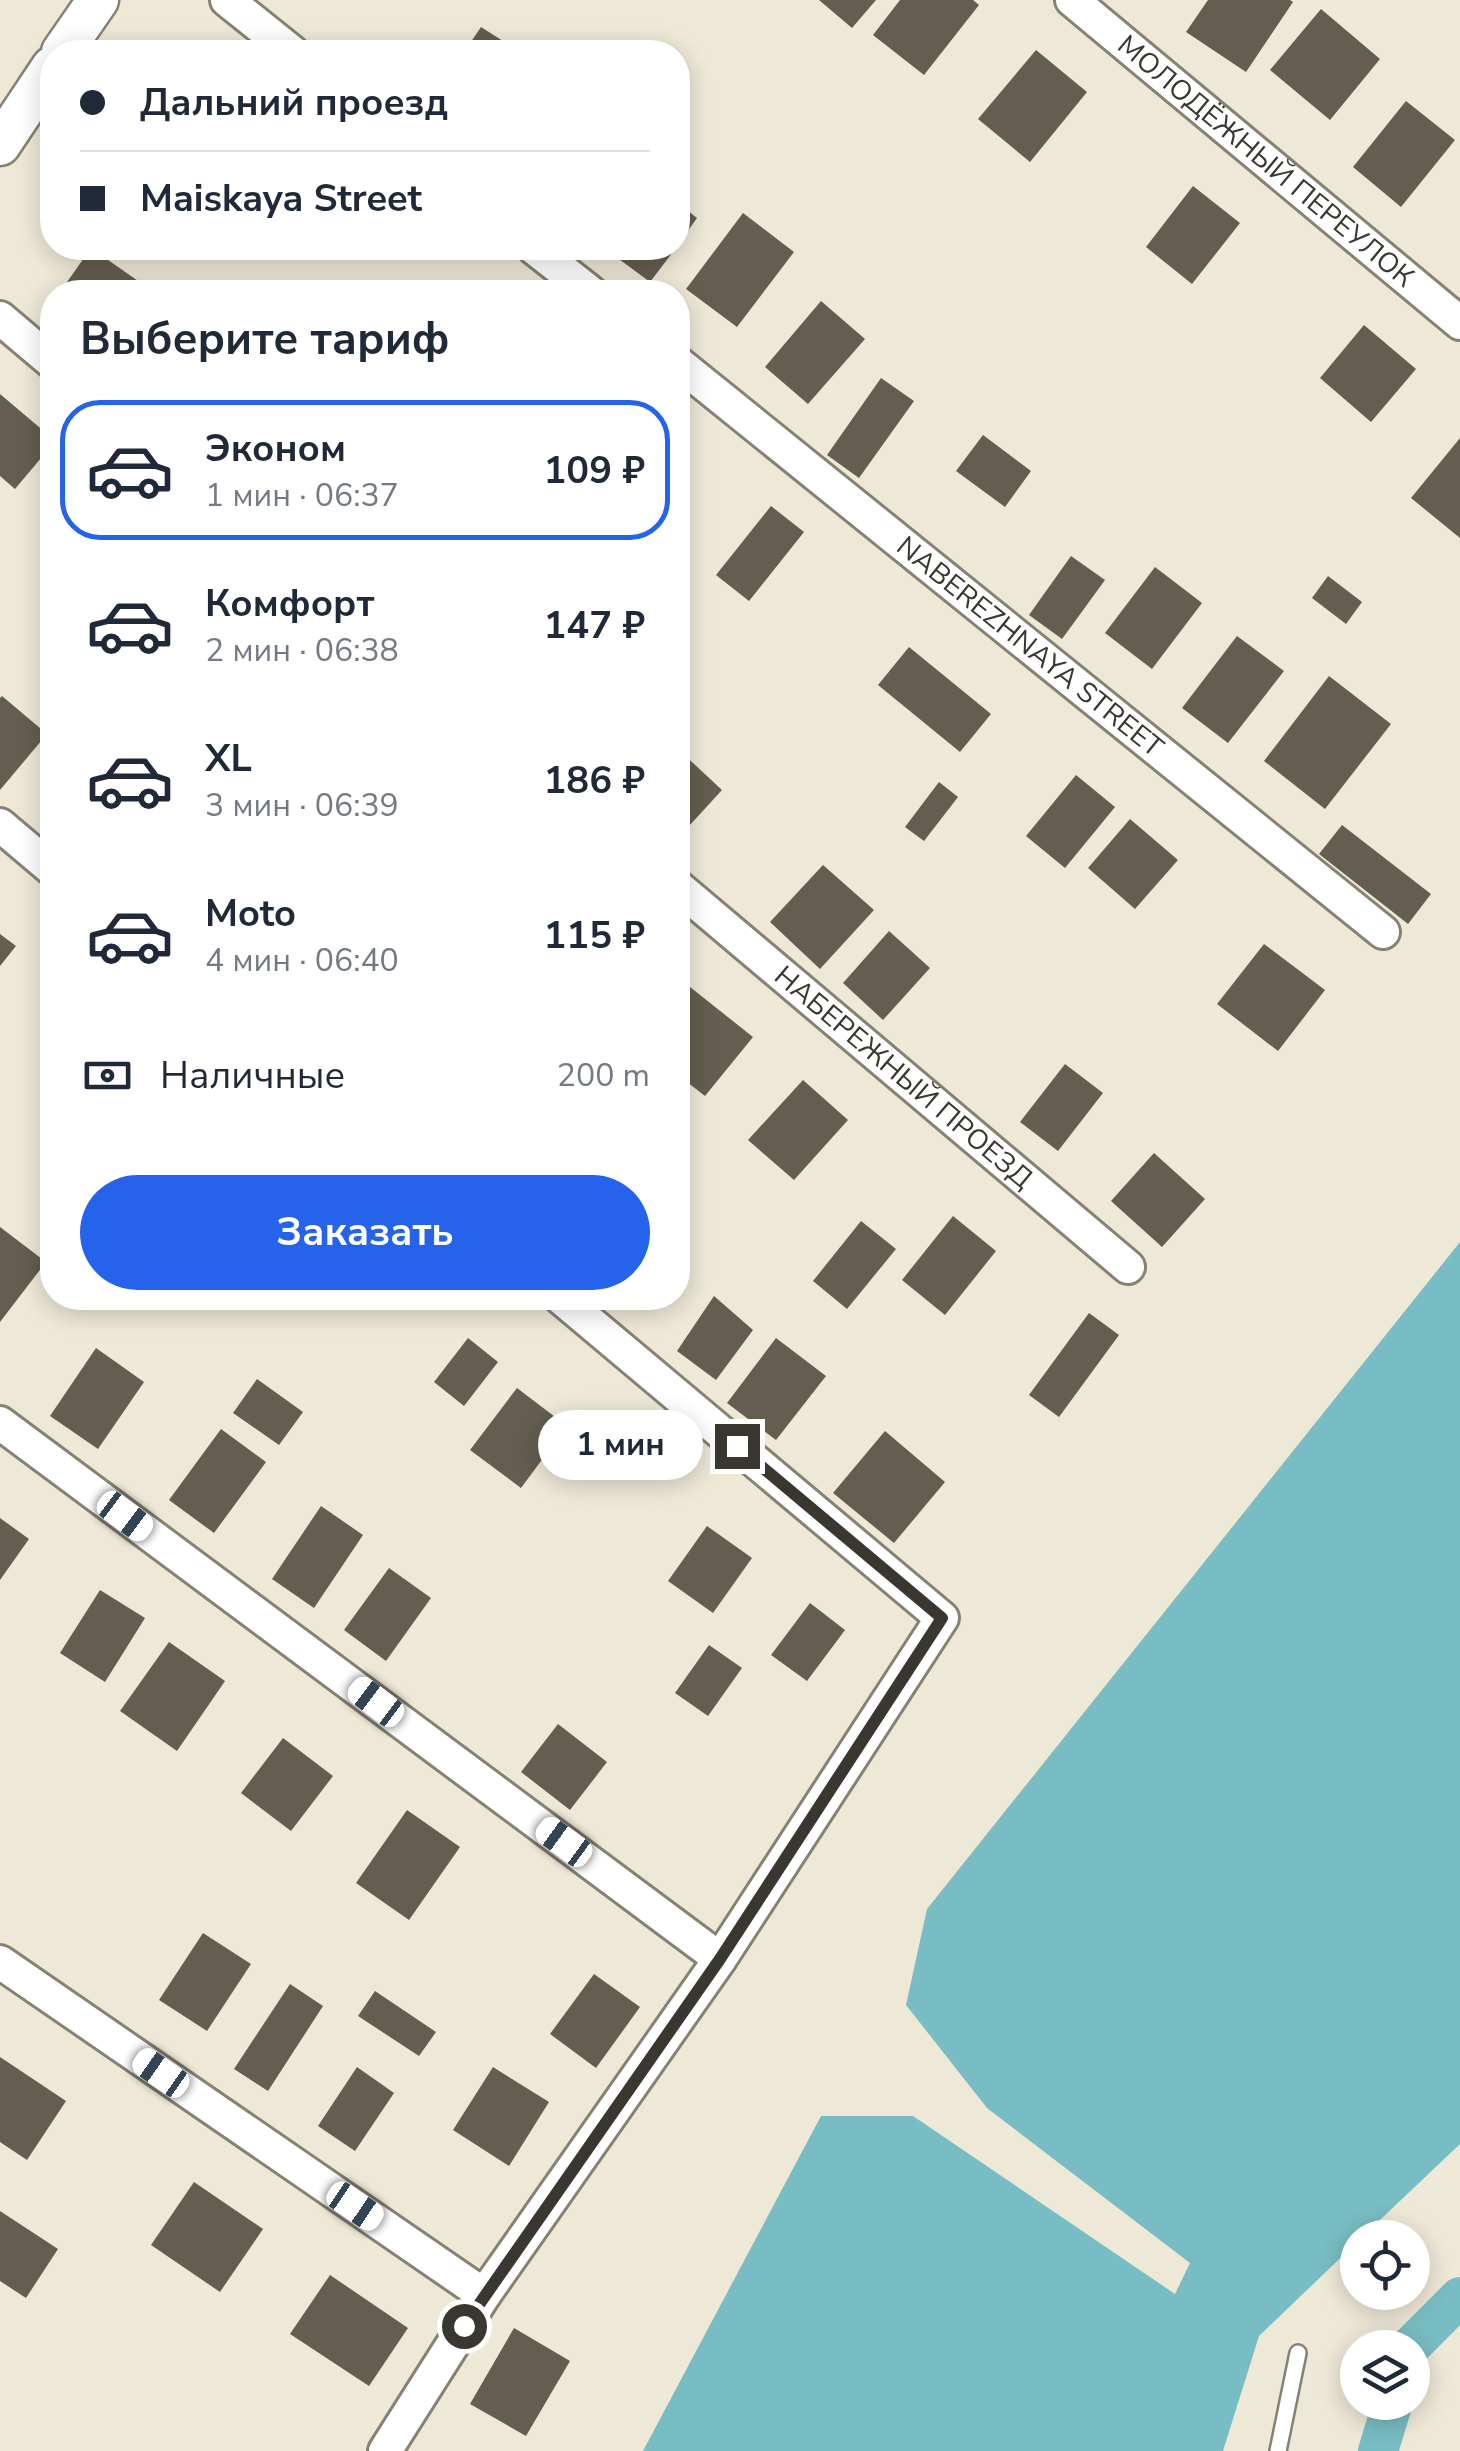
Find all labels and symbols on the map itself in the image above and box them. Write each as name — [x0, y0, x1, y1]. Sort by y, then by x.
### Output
street label: МОЛОДЁЖНЫЙ ПЕРЕУЛОК — [1109, 27, 1422, 296]
street label: NABEREZHNAYA STREET — [888, 528, 1171, 766]
street label: НАБЕРЕЖНЫЙ ПРОЕЗД — [766, 957, 1041, 1197]
callout: 1 мин — [537, 1411, 702, 1481]
route end — [715, 1424, 760, 1469]
car — [92, 1486, 158, 1546]
car — [343, 1672, 409, 1732]
car — [531, 1812, 597, 1872]
car — [128, 2044, 194, 2102]
car — [322, 2177, 388, 2235]
route start — [442, 2304, 487, 2349]

